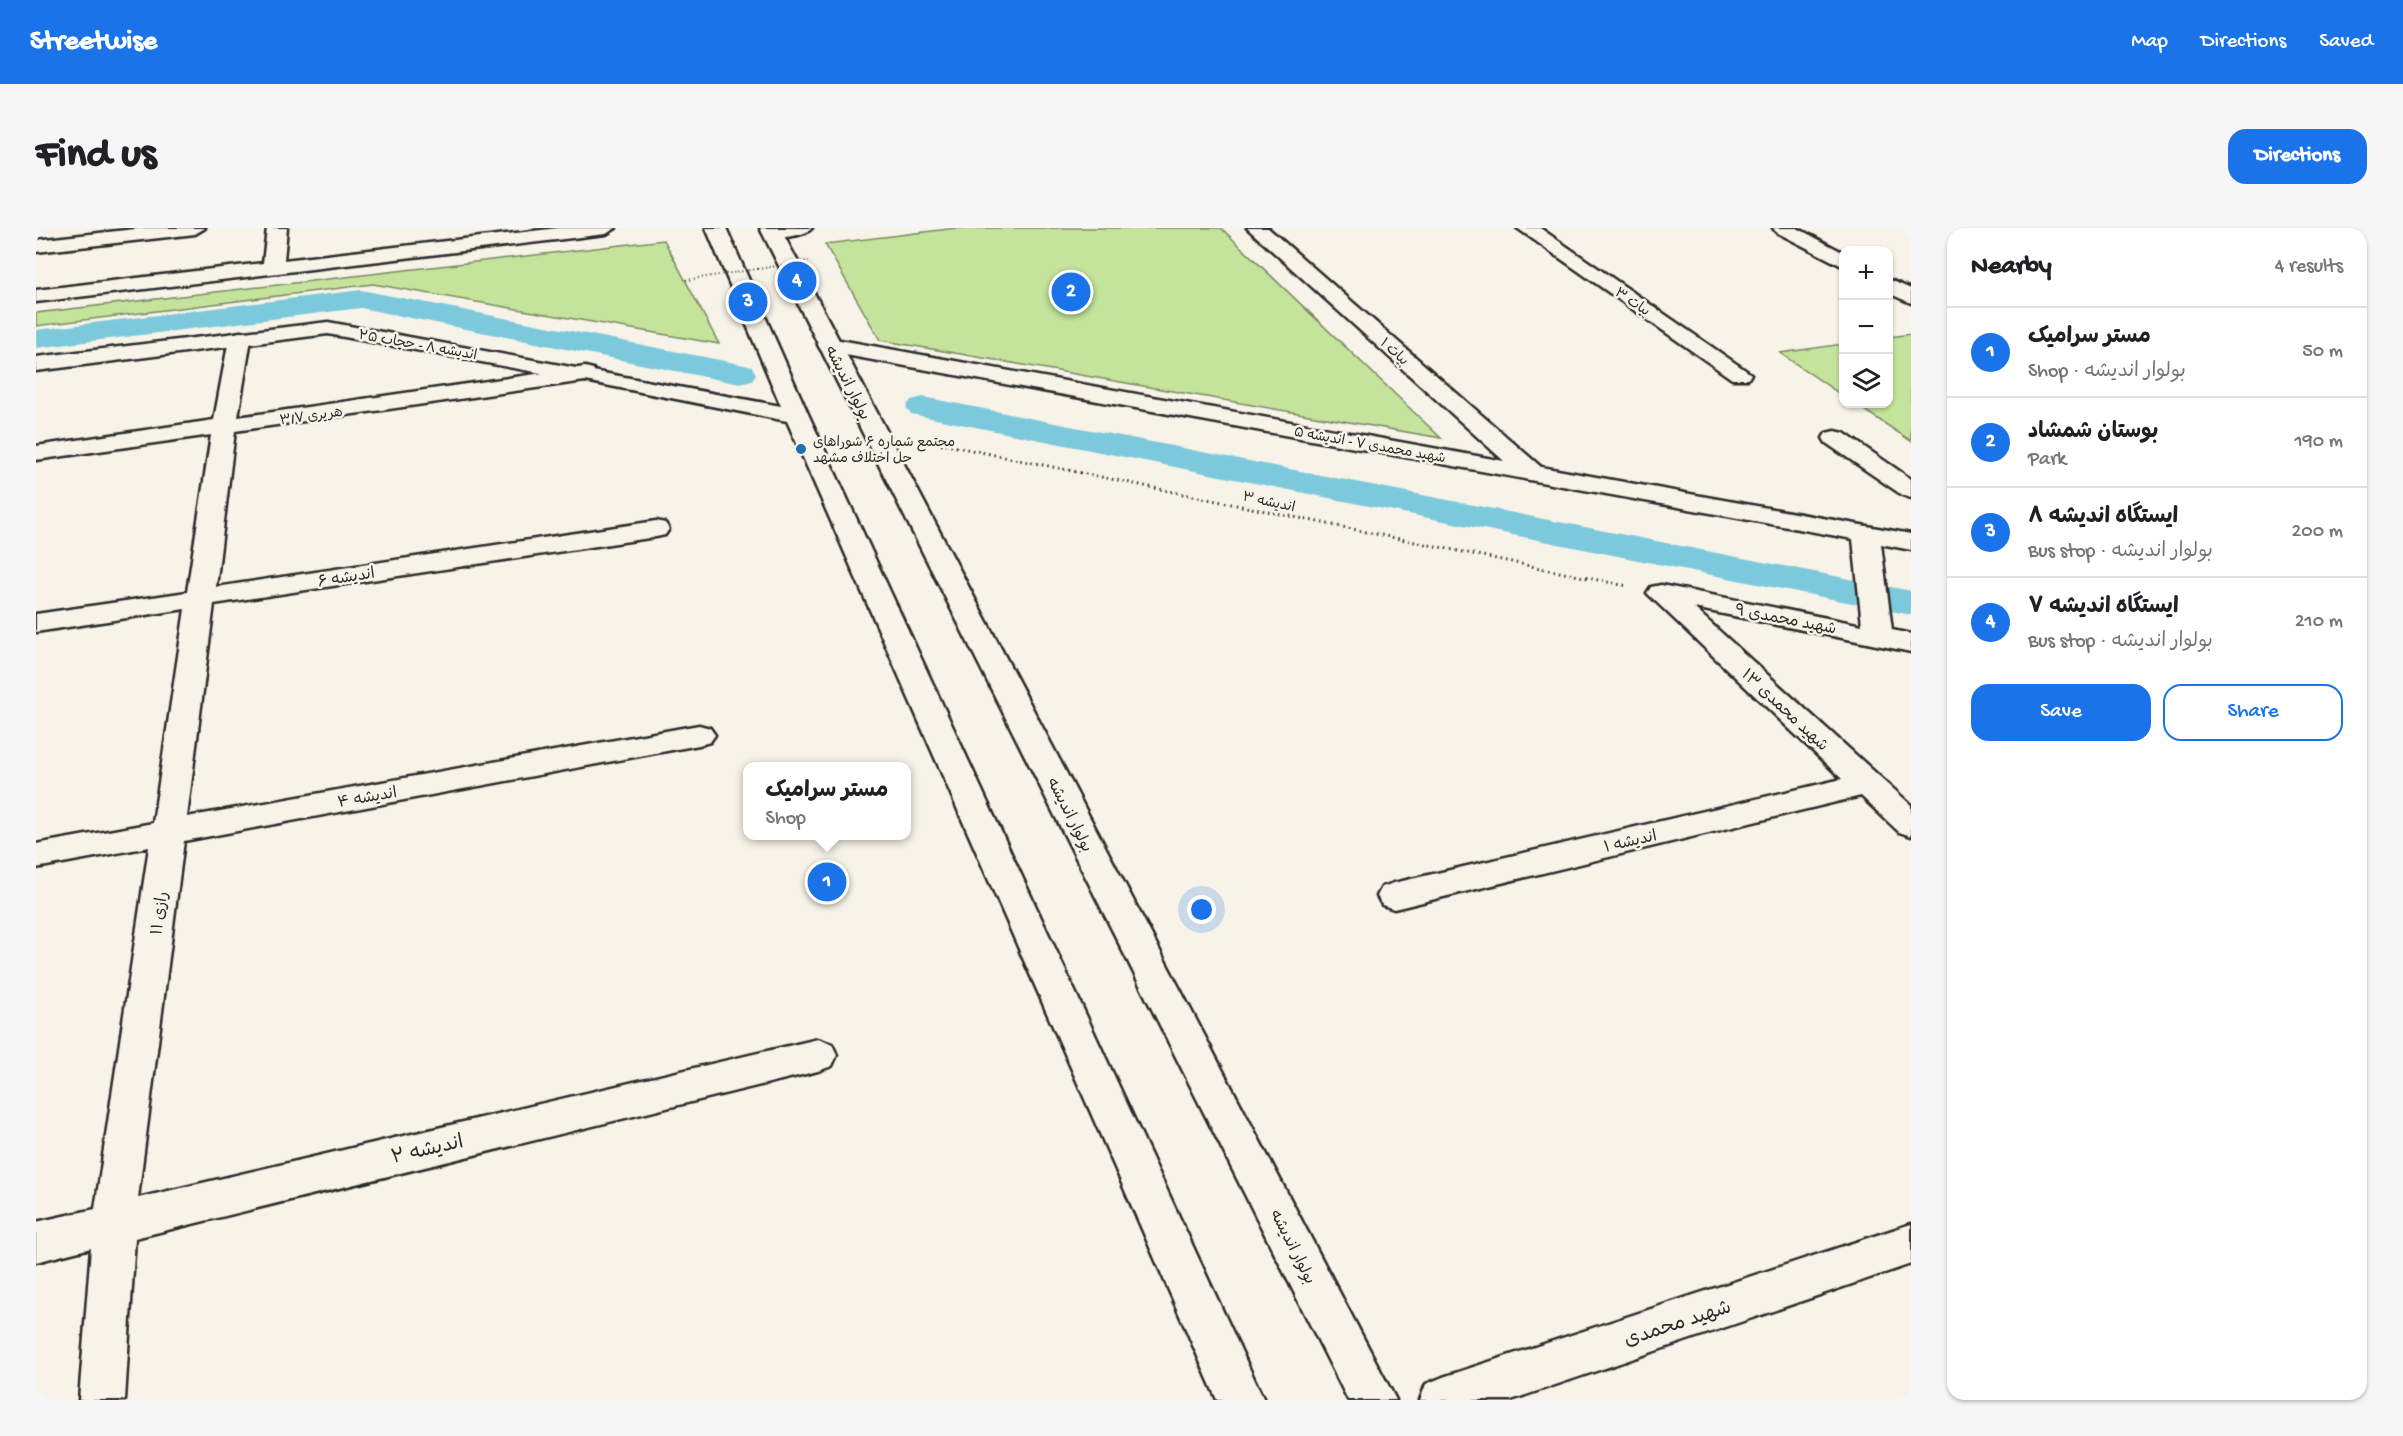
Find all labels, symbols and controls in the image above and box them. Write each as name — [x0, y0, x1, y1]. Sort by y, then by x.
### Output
text: Streetwise — [30, 26, 157, 59]
text: Map — [2131, 30, 2168, 55]
text: Directions — [2201, 30, 2286, 55]
text: Saved — [2319, 30, 2373, 55]
button: Directions — [2228, 129, 2367, 184]
text: Find us — [36, 132, 156, 181]
map controls — [1839, 246, 1893, 408]
button: + — [1839, 246, 1893, 300]
text: Nearby — [1971, 252, 2052, 283]
text: 4 results — [2275, 256, 2343, 279]
pin: 4 — [778, 259, 816, 304]
pin: 2 — [1052, 270, 1090, 314]
pin: 3 — [728, 280, 768, 325]
street label: بیات ۳ — [1611, 285, 1653, 321]
button: − — [1839, 300, 1893, 354]
text: مستر سرامیک — [2028, 325, 2151, 351]
street label: اندیشه ۸ - حجاب ۲۵ — [357, 328, 478, 365]
street label: بیات ۱ — [1375, 336, 1411, 370]
text: 1 — [1986, 341, 1995, 364]
text: 50 m — [2302, 341, 2343, 364]
street label: بولوار اندیشه — [819, 343, 873, 424]
button: layers — [1839, 354, 1893, 408]
text: Shop · بولوار اندیشه — [2028, 361, 2186, 384]
street label: هریری ۳/۷ — [279, 405, 344, 430]
text: بوستان شمشاد — [2028, 420, 2158, 446]
street label: شهید محمدی ۷ - اندیشه ۵ — [1292, 425, 1447, 468]
text: 2 — [1986, 431, 1995, 454]
text: 190 m — [2295, 431, 2343, 454]
place label: مجتمع شماره ۶ شوراهای حل اختلاف مشهد — [813, 435, 955, 468]
marker: مجتمع شماره ۶ شوراهای حل اختلاف مشهد — [794, 442, 808, 456]
text: Park — [2028, 449, 2066, 472]
street label: اندیشه ۳ — [1241, 490, 1296, 517]
text: ایستگاه اندیشه ۸ — [2028, 505, 2178, 531]
text: 3 — [1985, 521, 1996, 544]
text: 200 m — [2292, 521, 2343, 544]
text: Bus stop · بولوار اندیشه — [2028, 541, 2213, 564]
street label: اندیشه ۶ — [317, 566, 376, 593]
text: ایستگاه اندیشه ۷ — [2028, 595, 2179, 621]
street label: شهید محمدی ۹ — [1733, 602, 1838, 641]
text: 4 — [1986, 611, 1995, 634]
text: 210 m — [2295, 611, 2343, 634]
text: Bus stop · بولوار اندیشه — [2028, 631, 2213, 654]
street label: شهید محمدی ۱۳ — [1736, 666, 1831, 757]
button: Save — [1971, 684, 2151, 741]
button: Share — [2163, 684, 2343, 741]
popup — [743, 762, 911, 840]
street label: بولوار اندیشه — [1041, 775, 1095, 856]
text: مستر سرامیک — [766, 779, 888, 805]
street label: اندیشه ۴ — [336, 785, 399, 814]
text: Shop — [766, 808, 806, 831]
street label: اندیشه ۱ — [1603, 828, 1659, 859]
pin: 1 — [808, 860, 846, 904]
street label: رازی ۱۱ — [149, 891, 174, 936]
your location — [1187, 895, 1216, 924]
street label: اندیشه ۲ — [389, 1131, 466, 1171]
street label: بولوار اندیشه — [1264, 1207, 1318, 1288]
street label: شهید محمدی — [1622, 1297, 1735, 1353]

